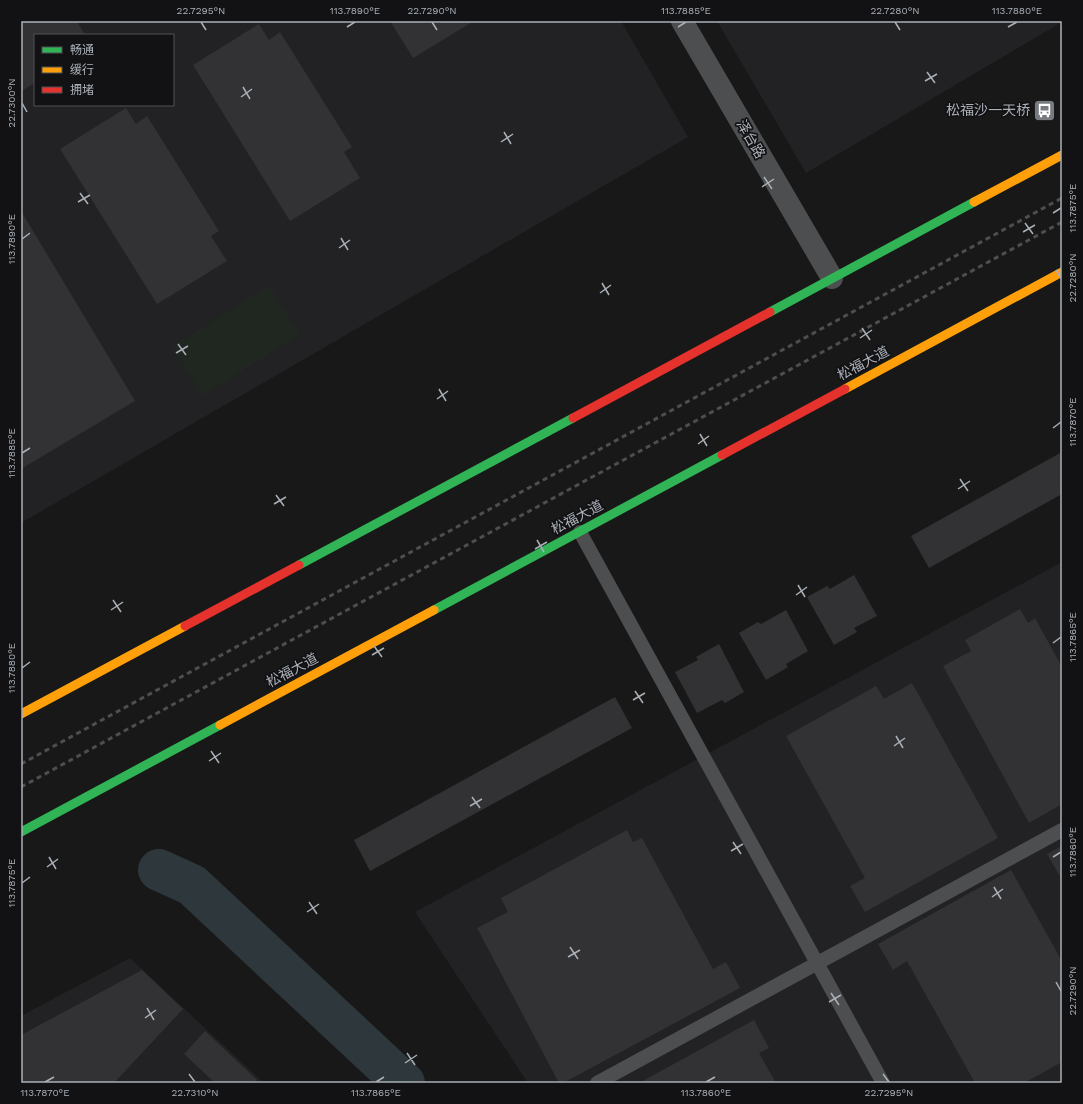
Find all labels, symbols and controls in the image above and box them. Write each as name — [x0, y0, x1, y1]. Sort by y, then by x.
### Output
text: 22.7295°N — [177, 5, 225, 16]
text: 113.7890°E — [330, 5, 380, 16]
text: 22.7290°N — [407, 5, 457, 16]
text: 113.7885°E — [661, 5, 711, 16]
text: 22.7280°N — [870, 5, 920, 16]
text: 113.7880°E — [992, 5, 1042, 16]
legend — [34, 34, 174, 106]
text: 畅通 — [70, 43, 94, 57]
text: 缓行 — [70, 63, 94, 77]
text: 22.7300°N — [6, 78, 17, 128]
text: 拥堵 — [70, 83, 94, 97]
bus stop icon: 松福沙一天桥 — [1032, 97, 1058, 123]
place label: 松福沙一天桥 — [946, 102, 1030, 118]
street label: 泽台路 — [734, 117, 768, 161]
text: 113.7875°E — [1067, 184, 1078, 233]
text: 113.7890°E — [6, 214, 17, 264]
text: 22.7280°N — [1067, 253, 1078, 303]
street label: 松福大道 — [835, 343, 891, 383]
text: 113.7870°E — [1067, 397, 1078, 447]
text: 113.7885°E — [6, 428, 17, 478]
street label: 松福大道 — [549, 497, 605, 537]
text: 113.7865°E — [1067, 612, 1078, 662]
text: 113.7880°E — [6, 643, 17, 693]
street label: 松福大道 — [264, 650, 320, 690]
text: 113.7860°E — [1067, 827, 1078, 877]
text: 113.7875°E — [6, 859, 17, 908]
text: 22.7290°N — [1067, 966, 1078, 1016]
text: 113.7870°E — [20, 1087, 70, 1098]
text: 22.7310°N — [172, 1087, 218, 1098]
text: 113.7865°E — [351, 1087, 401, 1098]
text: 113.7860°E — [681, 1087, 731, 1098]
text: 22.7295°N — [865, 1087, 913, 1098]

